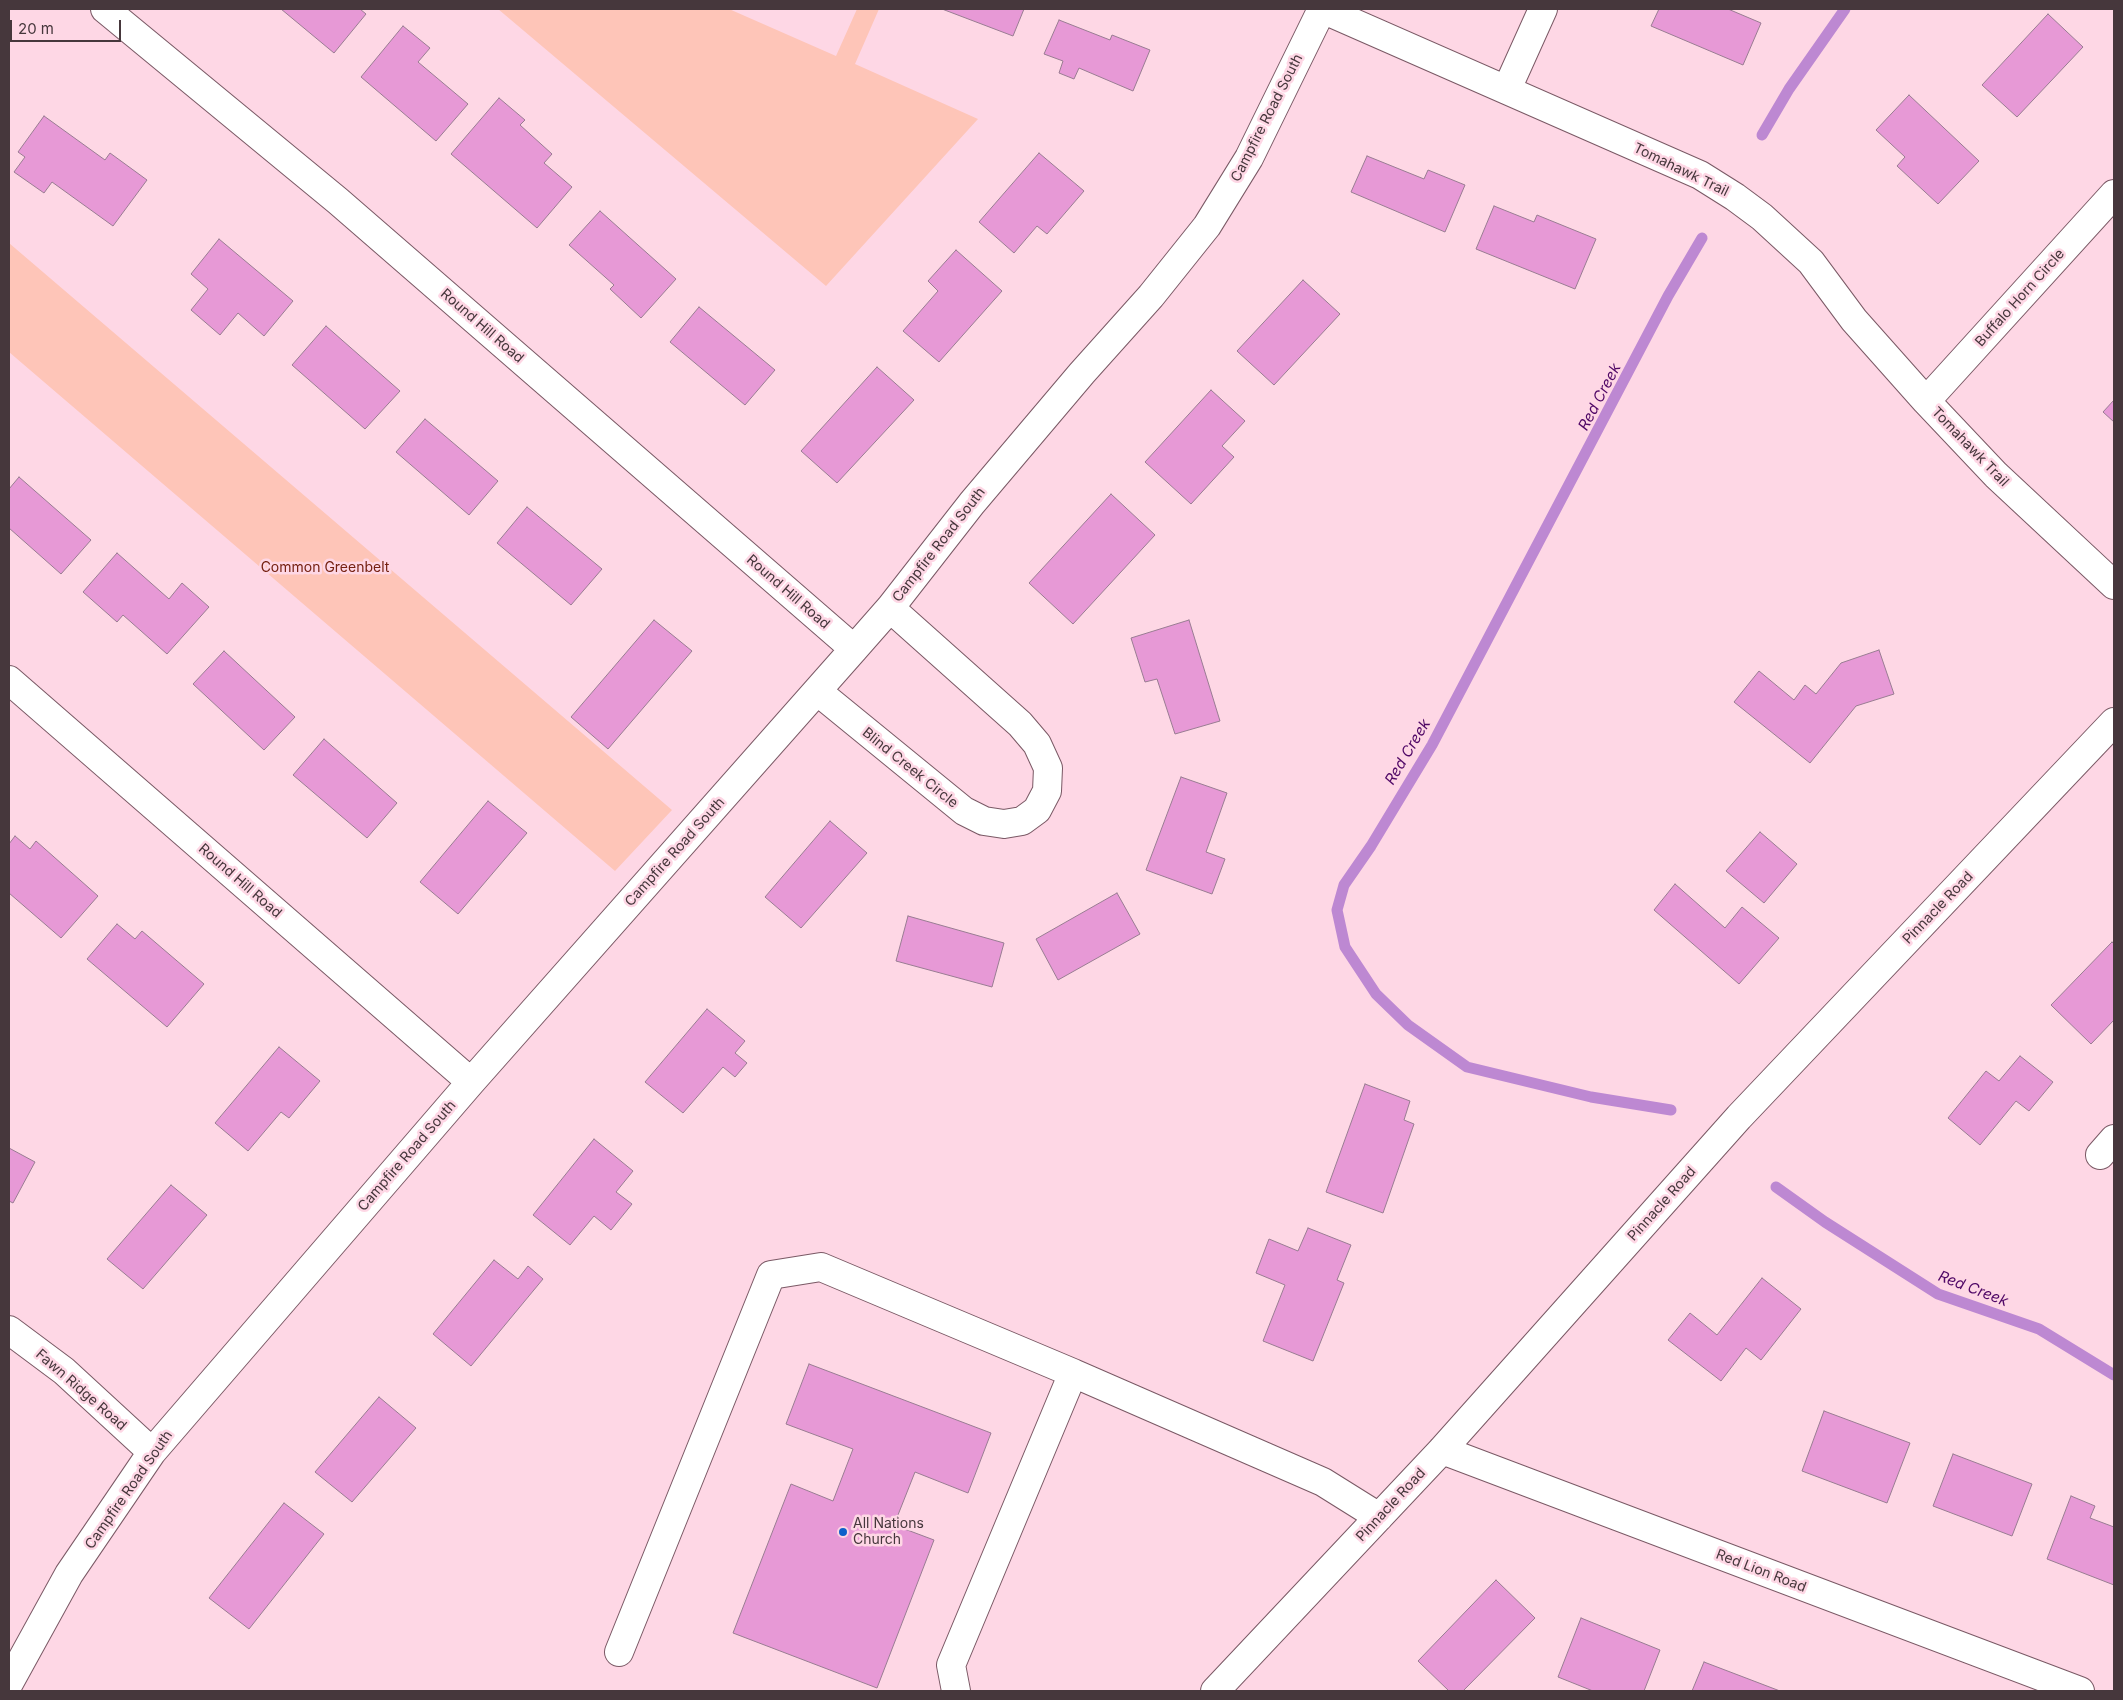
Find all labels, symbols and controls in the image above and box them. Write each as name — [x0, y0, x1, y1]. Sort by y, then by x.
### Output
scale bar — [12, 10, 124, 42]
text: 20 m — [18, 19, 54, 38]
street label: Campfire Road South — [1228, 51, 1306, 185]
street label: Tomahawk Trail — [1631, 140, 1731, 200]
street label: Buffalo Horn Circle — [1972, 246, 2068, 350]
street label: Round Hill Road — [437, 285, 527, 367]
water label: Red Creek — [1575, 360, 1625, 434]
street label: Tomahawk Trail — [1928, 404, 2012, 490]
street label: Campfire Road South — [889, 484, 989, 606]
street label: Round Hill Road — [743, 551, 833, 633]
park label: Common Greenbelt — [261, 560, 389, 576]
water label: Red Creek — [1381, 716, 1435, 788]
street label: Blind Creek Circle — [859, 724, 961, 812]
street label: Campfire Road South — [622, 794, 728, 910]
street label: Round Hill Road — [195, 840, 285, 922]
street label: Pinnacle Road — [1899, 868, 1977, 948]
street label: Campfire Road South — [354, 1097, 460, 1215]
street label: Pinnacle Road — [1624, 1163, 1700, 1245]
water label: Red Creek — [1936, 1267, 2010, 1311]
street label: Fawn Ridge Road — [32, 1346, 130, 1434]
street label: Campfire Road South — [82, 1427, 176, 1553]
street label: Pinnacle Road — [1353, 1465, 1429, 1545]
place label: All Nations Church — [853, 1516, 924, 1548]
marker: All Nations Church — [837, 1526, 849, 1538]
street label: Red Lion Road — [1714, 1546, 1808, 1596]

